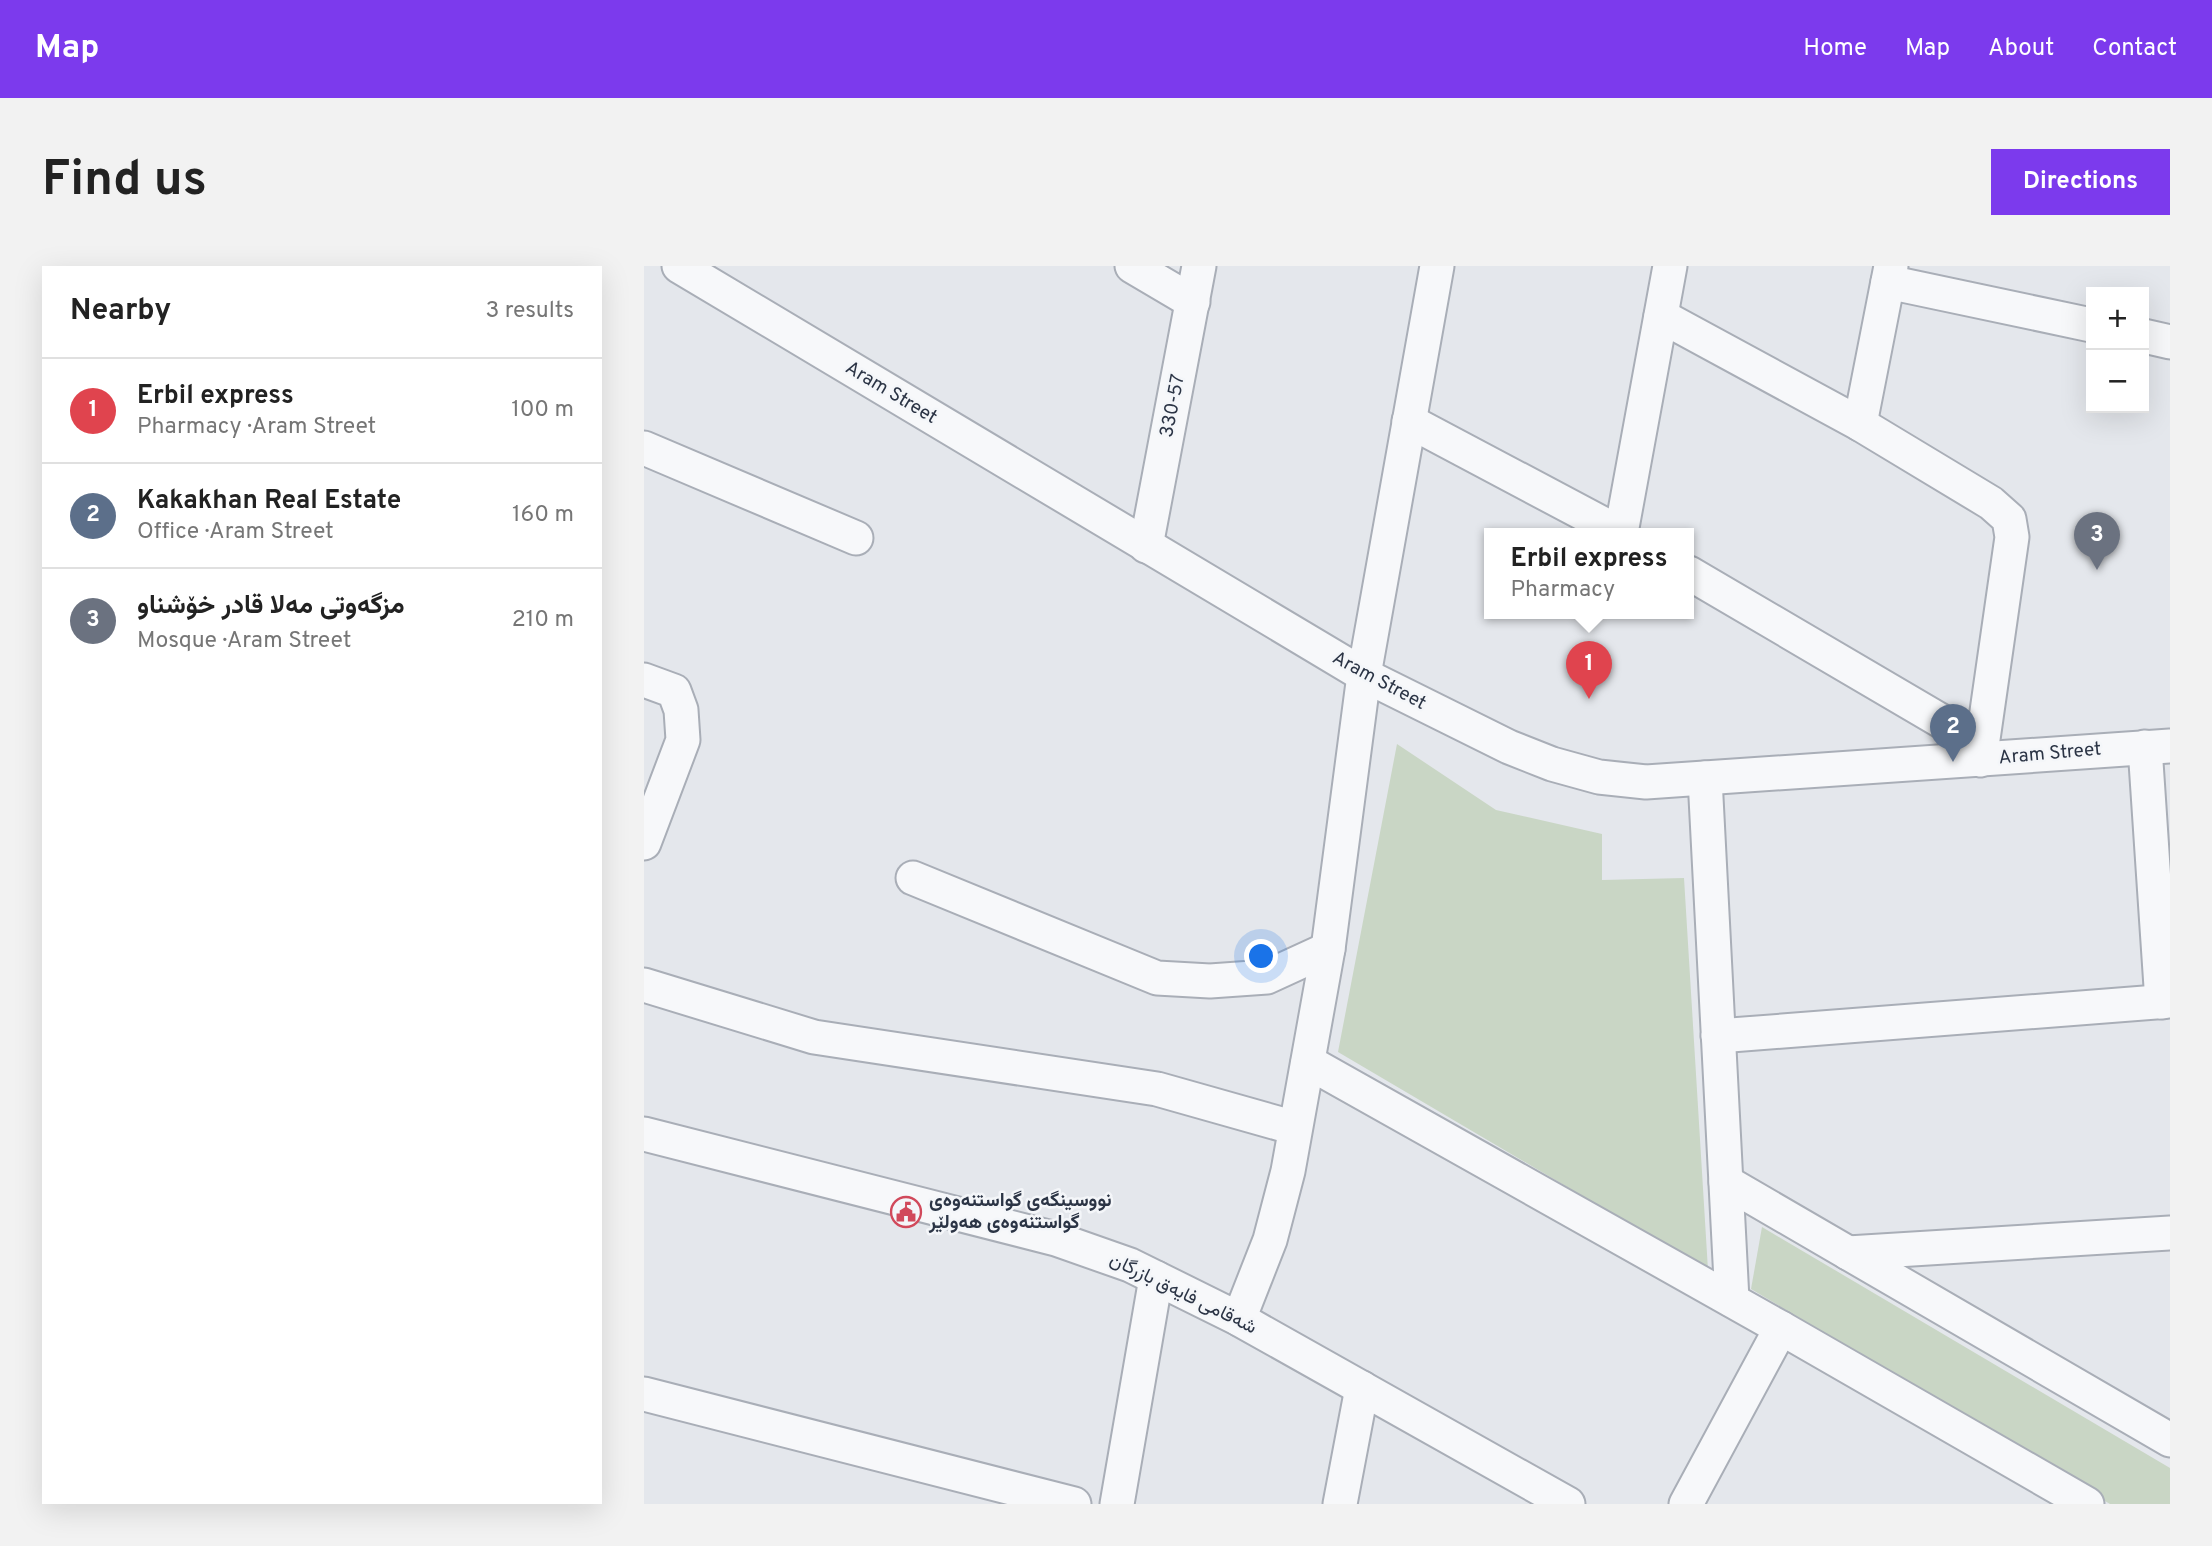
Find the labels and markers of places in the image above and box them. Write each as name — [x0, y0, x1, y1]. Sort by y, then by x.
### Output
pin: 3 — [2074, 512, 2120, 570]
pin: 1 — [1566, 641, 1612, 699]
pin: 2 — [1930, 704, 1976, 762]
place label: نووسینگەی گواستنەوەی گواستنەوەی هەولێر — [928, 1189, 1112, 1235]
public building icon: نووسینگەی گواستنەوەی گواستنەوەی هەولێر — [889, 1195, 923, 1229]

